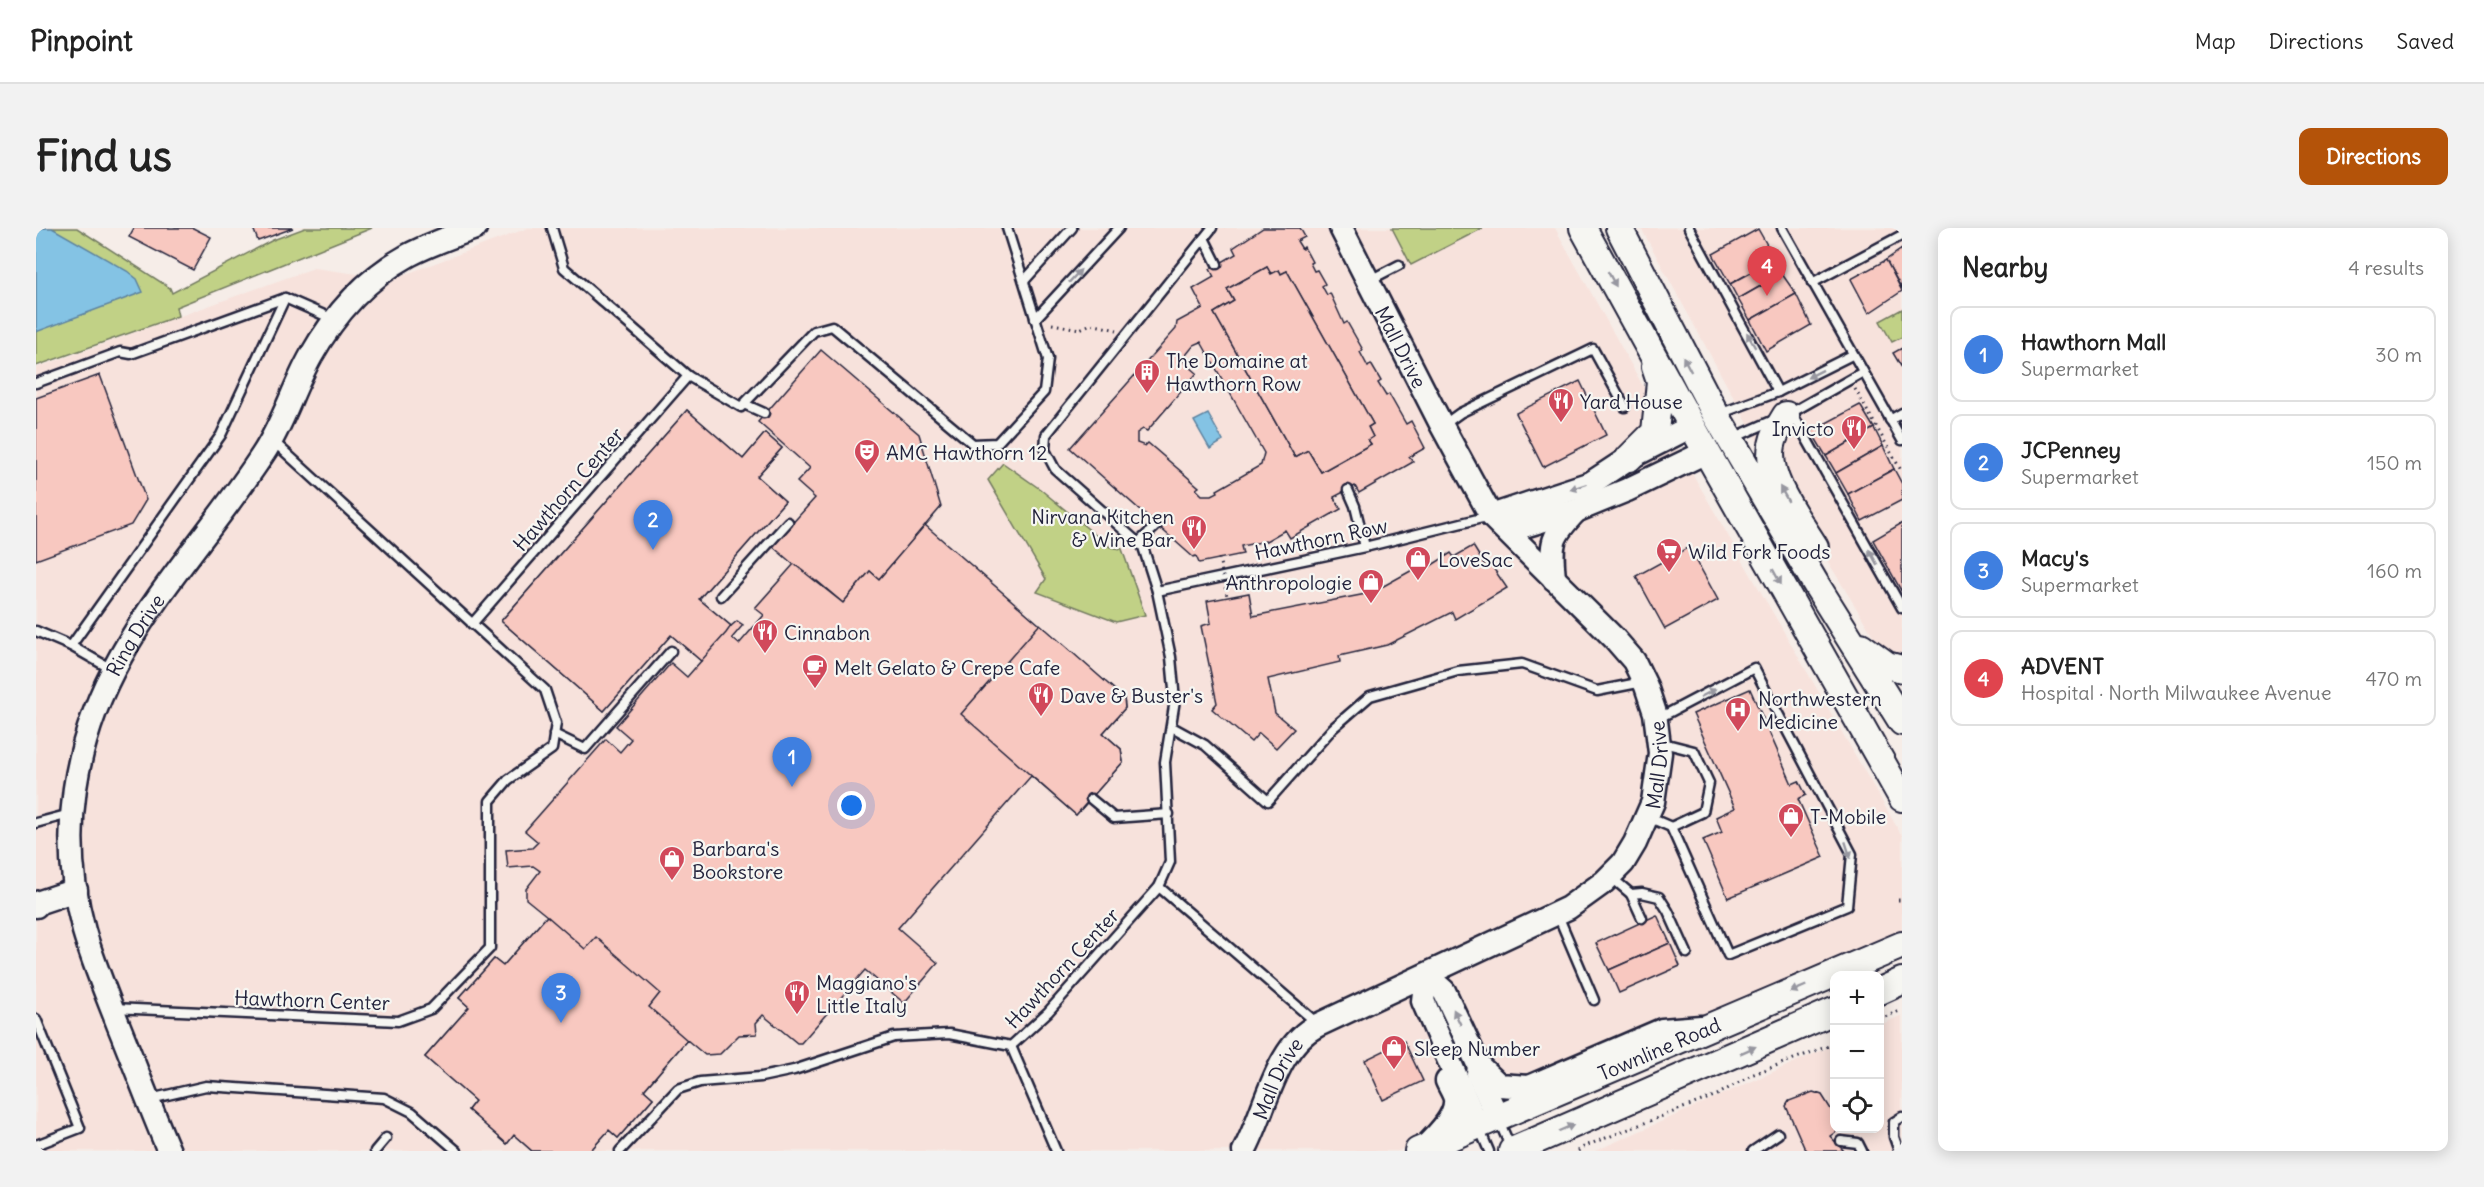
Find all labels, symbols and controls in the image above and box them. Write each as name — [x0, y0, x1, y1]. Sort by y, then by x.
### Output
text: Pinpoint — [30, 23, 133, 59]
text: Map — [2195, 28, 2236, 55]
text: Directions — [2269, 28, 2363, 55]
text: Saved — [2396, 28, 2454, 55]
button: Directions — [2299, 128, 2448, 185]
text: Find us — [36, 130, 172, 182]
pin: 4 — [1748, 247, 1786, 296]
text: Nearby — [1962, 251, 2048, 284]
text: 4 results — [2348, 255, 2424, 280]
one-way arrow — [1068, 269, 1081, 284]
one-way arrow — [1606, 271, 1617, 287]
street label: Mall Drive — [1370, 302, 1432, 392]
text: Hawthorn Mall — [2021, 328, 2166, 356]
one-way arrow — [1746, 331, 1756, 348]
text: 1 — [1980, 342, 1987, 367]
text: 30 m — [2375, 342, 2422, 367]
place label: The Domaine at Hawthorn Row — [1166, 348, 1308, 396]
one-way arrow — [1682, 355, 1692, 372]
text: Supermarket — [2021, 356, 2139, 381]
building icon: The Domaine at Hawthorn Row — [1132, 357, 1162, 395]
one-way arrow — [1806, 369, 1823, 378]
restaurant icon: Yard House — [1546, 386, 1576, 424]
place label: Yard House — [1580, 389, 1683, 414]
restaurant icon: Invicto — [1839, 413, 1869, 451]
place label: Invicto — [1772, 416, 1834, 441]
street label: Hawthorn Center — [507, 422, 629, 556]
text: JCPenney — [2021, 436, 2121, 464]
theatre icon: AMC Hawthorn 12 — [852, 437, 882, 475]
place label: AMC Hawthorn 12 — [886, 440, 1047, 465]
text: 2 — [1978, 450, 1989, 475]
text: 150 m — [2367, 450, 2422, 475]
text: Supermarket — [2021, 464, 2139, 489]
one-way arrow — [1569, 483, 1587, 492]
one-way arrow — [1778, 486, 1789, 502]
pin: 2 — [634, 500, 672, 550]
place label: Nirvana Kitchen & Wine Bar — [1031, 504, 1174, 552]
restaurant icon: Nirvana Kitchen & Wine Bar — [1179, 513, 1209, 551]
street label: Hawthorn Row — [1252, 513, 1390, 565]
supermarket icon: Wild Fork Foods — [1654, 536, 1684, 574]
place label: Wild Fork Foods — [1688, 539, 1830, 564]
shop icon: LoveSac — [1403, 544, 1433, 582]
text: Macy's — [2021, 544, 2089, 572]
place label: LoveSac — [1438, 547, 1513, 572]
one-way arrow — [1868, 548, 1878, 565]
text: 3 — [1978, 558, 1989, 583]
text: 160 m — [2367, 558, 2422, 583]
shop icon: Anthropologie — [1356, 567, 1386, 605]
one-way arrow — [1772, 569, 1782, 586]
place label: Anthropologie — [1225, 570, 1352, 595]
text: Supermarket — [2021, 572, 2139, 597]
street label: Ring Drive — [100, 589, 169, 680]
restaurant icon: Cinnabon — [750, 617, 780, 655]
place label: Cinnabon — [784, 620, 870, 645]
cafe icon: Melt Gelato & Crepe Cafe — [800, 652, 830, 690]
text: ADVENT — [2021, 652, 2104, 680]
place label: Melt Gelato & Crepe Cafe — [834, 655, 1060, 680]
text: 4 — [1978, 666, 1989, 691]
text: 470 m — [2365, 666, 2422, 691]
restaurant icon: Dave & Buster's — [1026, 680, 1056, 718]
text: Hospital · North Milwaukee Avenue — [2021, 680, 2331, 705]
place label: Dave & Buster's — [1060, 683, 1203, 708]
place label: Northwestern Medicine — [1758, 686, 1882, 734]
one-way arrow — [1699, 688, 1716, 698]
hospital icon: Northwestern Medicine — [1723, 695, 1753, 733]
street label: Mall Drive — [1640, 719, 1673, 811]
pin: 1 — [772, 738, 812, 787]
your location — [837, 791, 866, 820]
shop icon: T-Mobile — [1776, 801, 1806, 839]
place label: T-Mobile — [1810, 804, 1886, 829]
place label: Barbara's Bookstore — [692, 836, 783, 884]
one-way arrow — [1844, 842, 1853, 860]
shop icon: Barbara's Bookstore — [657, 844, 687, 882]
street label: Hawthorn Center — [1000, 902, 1124, 1034]
place label: Maggiano's Little Italy — [816, 970, 917, 1018]
map controls — [1830, 971, 1884, 1133]
button: + — [1830, 971, 1884, 1025]
pin: 3 — [542, 974, 580, 1023]
restaurant icon: Maggiano's Little Italy — [782, 978, 812, 1016]
one-way arrow — [1789, 984, 1807, 994]
street label: Hawthorn Center — [234, 985, 390, 1015]
one-way arrow — [1452, 1009, 1461, 1026]
street label: Townline Road — [1594, 1011, 1724, 1086]
button: − — [1830, 1025, 1884, 1079]
street label: Mall Drive — [1247, 1032, 1308, 1123]
shop icon: Sleep Number — [1379, 1033, 1409, 1071]
place label: Sleep Number — [1414, 1036, 1540, 1061]
one-way arrow — [1739, 1045, 1756, 1054]
button: locate — [1830, 1079, 1884, 1133]
one-way arrow — [1558, 1123, 1576, 1133]

